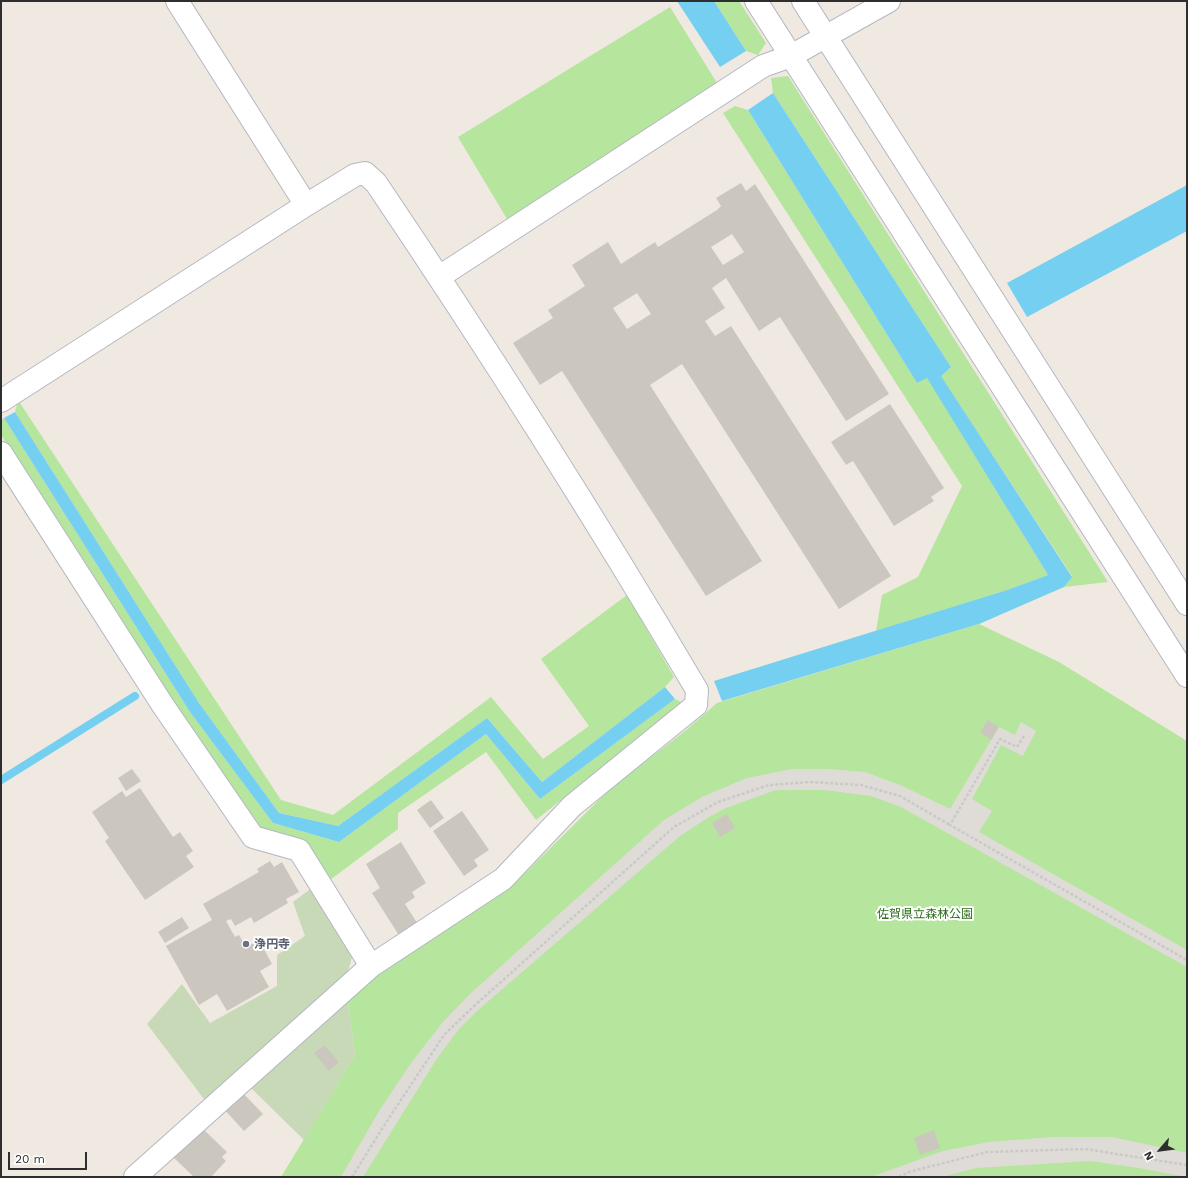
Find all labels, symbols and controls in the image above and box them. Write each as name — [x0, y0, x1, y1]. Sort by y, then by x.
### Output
park label: 佐賀県立森林公園 — [877, 907, 973, 921]
place label: 浄円寺 — [254, 937, 290, 951]
marker: 浄円寺 — [241, 939, 251, 949]
north arrow — [1140, 1130, 1180, 1170]
scale bar — [10, 1144, 89, 1170]
text: N — [1141, 1149, 1157, 1163]
text: 20 m — [15, 1152, 45, 1166]

